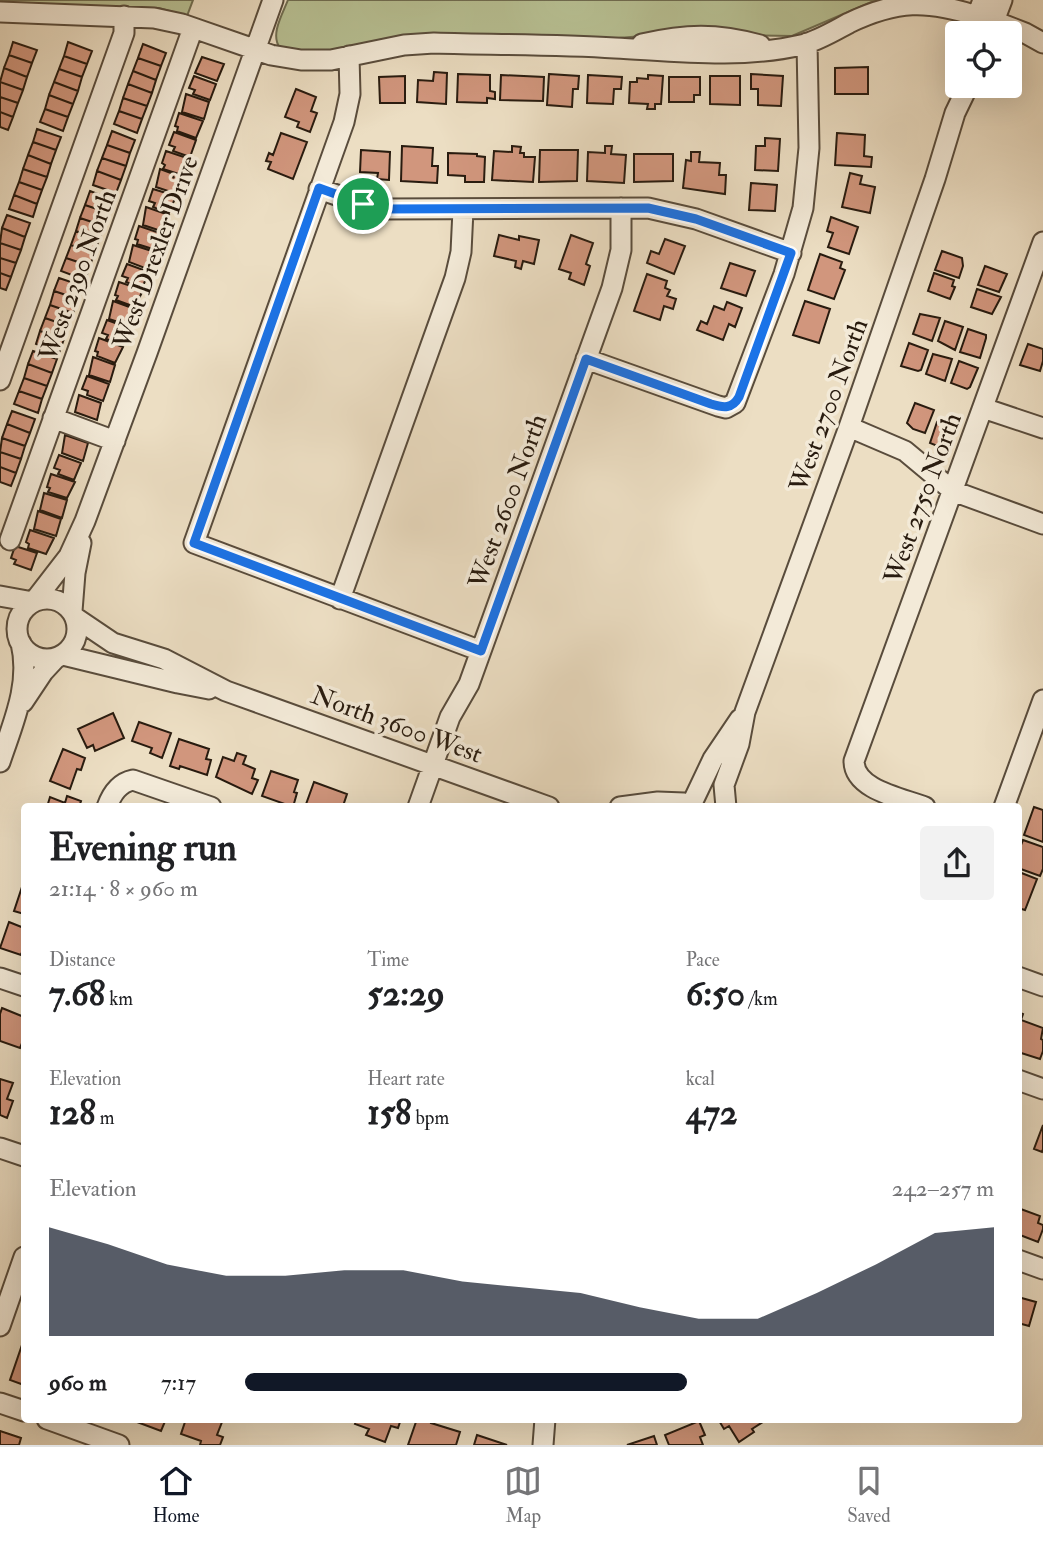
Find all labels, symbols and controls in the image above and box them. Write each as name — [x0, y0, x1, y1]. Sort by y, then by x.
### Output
map controls — [945, 21, 1022, 98]
button: locate — [945, 21, 1022, 98]
street label: West Drexler Drive — [106, 151, 206, 354]
pin — [333, 174, 393, 234]
street label: West 2390 North — [32, 185, 124, 366]
icon: arrive — [344, 185, 382, 223]
street label: West 2700 North — [782, 314, 875, 497]
street label: West 2750 North — [877, 408, 969, 589]
street label: West 2600 North — [461, 409, 554, 594]
street label: North 3600 West — [307, 679, 487, 771]
text: Evening run — [49, 824, 237, 872]
button: share — [920, 826, 994, 900]
text: 21:14 · 8 × 960 m — [49, 874, 198, 903]
text: Distance — [49, 948, 115, 972]
text: Time — [367, 948, 409, 972]
text: Pace — [686, 948, 720, 972]
text: 7.68 — [49, 972, 105, 1016]
text: 52:29 — [367, 972, 445, 1016]
text: 6:50 — [686, 972, 745, 1016]
text: km — [105, 987, 133, 1011]
text: /km — [745, 987, 778, 1011]
text: Elevation — [49, 1067, 121, 1091]
text: Heart rate — [367, 1067, 445, 1091]
text: kcal — [686, 1067, 715, 1091]
text: 128 — [49, 1091, 96, 1135]
text: 158 — [367, 1091, 412, 1135]
text: 472 — [686, 1091, 738, 1135]
text: m — [96, 1106, 114, 1130]
text: bpm — [412, 1106, 449, 1130]
text: Elevation — [49, 1174, 137, 1203]
text: 242–257 m — [892, 1174, 994, 1203]
text: 960 m — [49, 1368, 107, 1397]
text: 7:17 — [161, 1368, 196, 1397]
tab: Home — [152, 1462, 200, 1528]
tab: Map — [504, 1462, 542, 1528]
tab: Saved — [847, 1462, 891, 1528]

